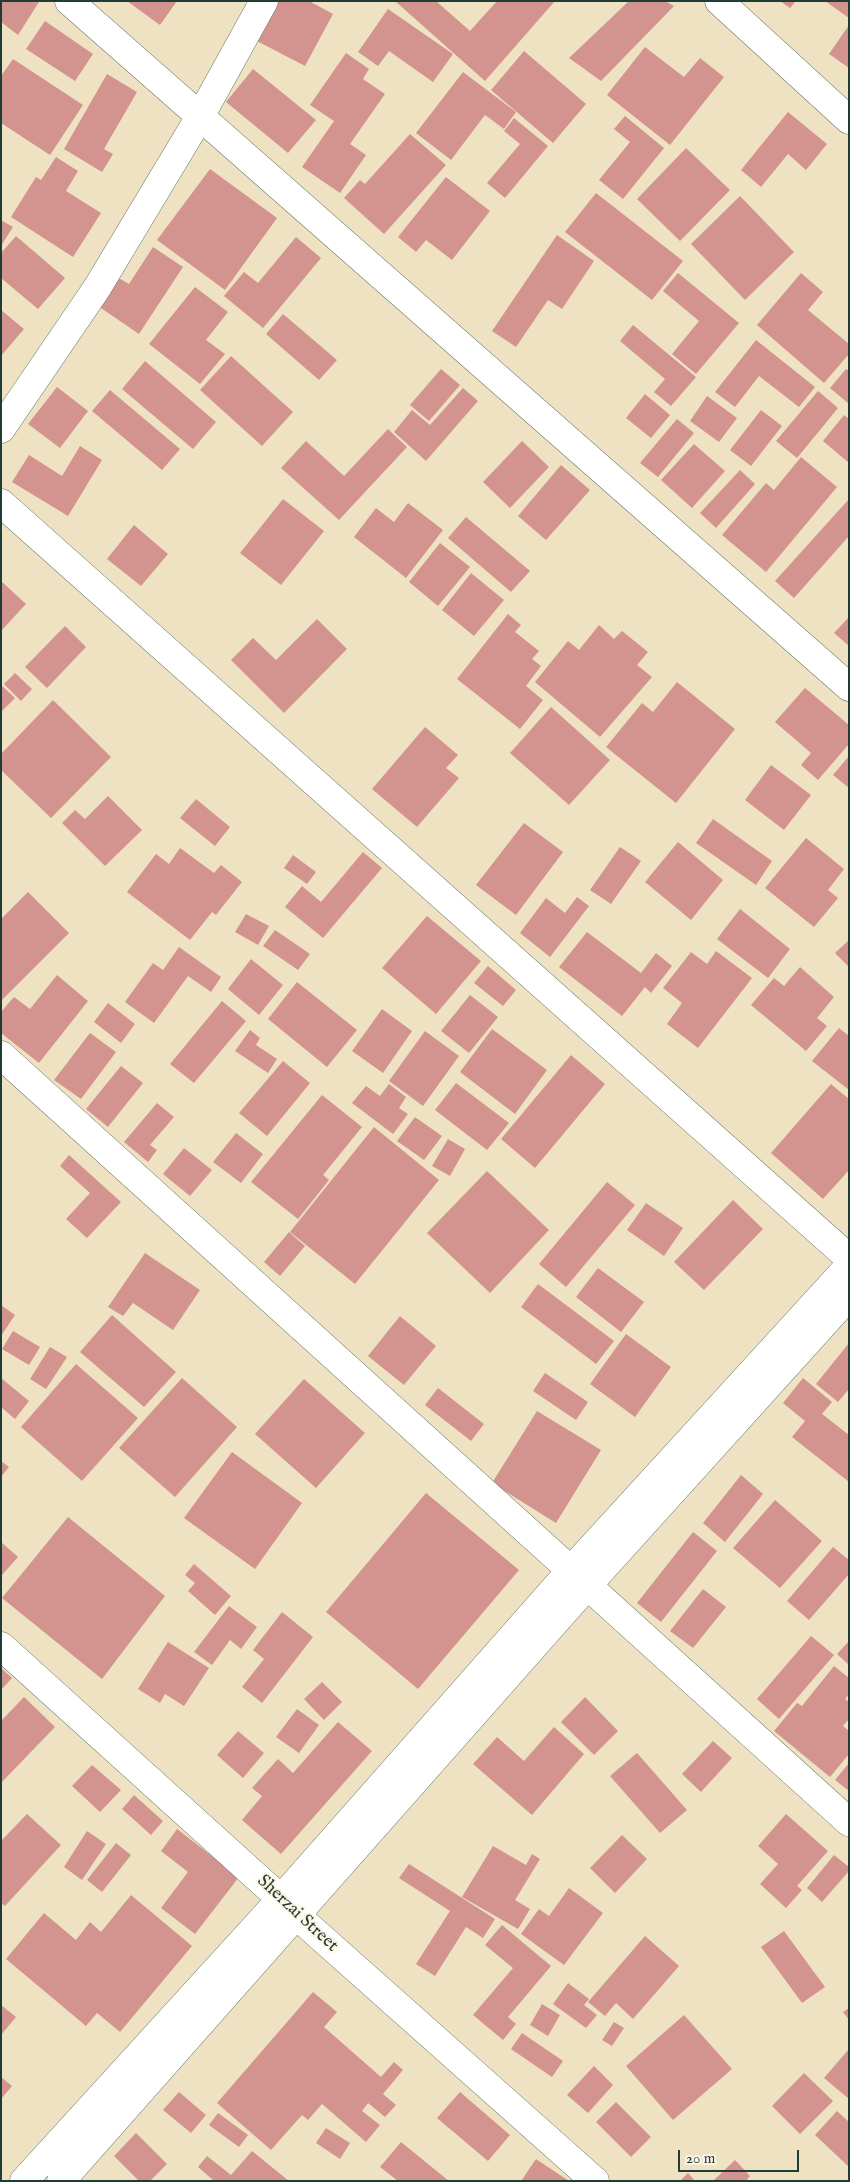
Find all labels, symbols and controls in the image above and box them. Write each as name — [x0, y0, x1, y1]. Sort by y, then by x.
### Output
street label: Sherzai Street — [252, 1871, 342, 1957]
scale bar — [680, 2140, 801, 2172]
text: 20 m — [686, 2149, 715, 2168]

